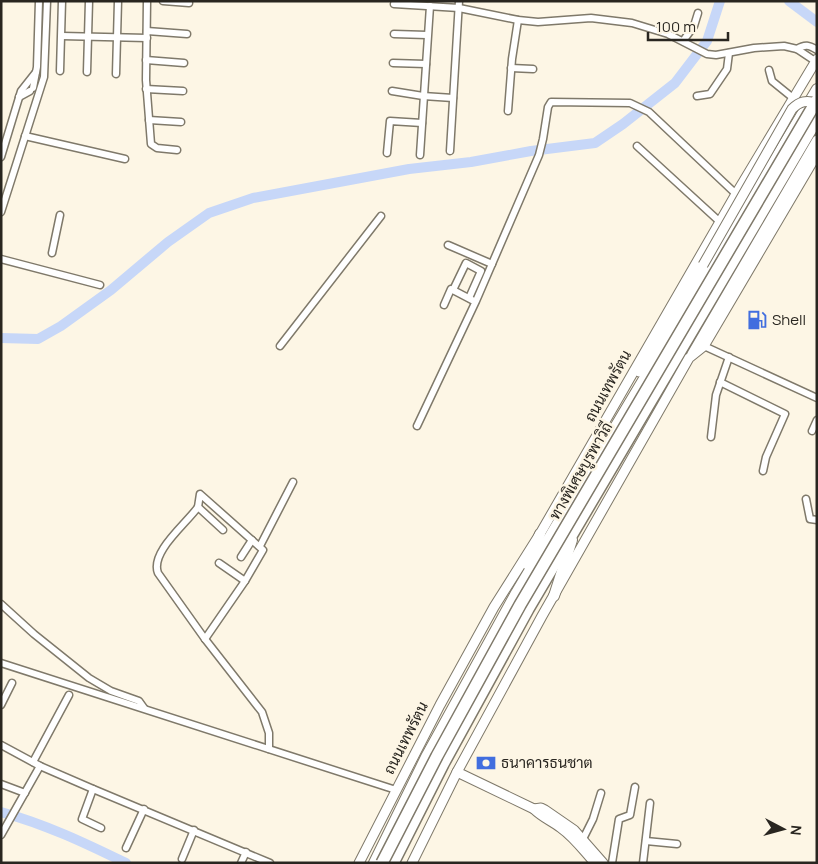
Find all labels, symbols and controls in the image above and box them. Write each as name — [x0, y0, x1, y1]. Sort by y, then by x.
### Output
scale bar — [648, 10, 728, 42]
text: 100 m — [656, 16, 696, 37]
fuel station icon: Shell — [746, 309, 768, 331]
place label: Shell — [772, 309, 806, 330]
street label: ถนนเทพรัตน — [579, 346, 636, 425]
street label: ทางพิเศษบูรพาวิถี — [544, 418, 617, 524]
street label: ถนนเทพรัตน — [378, 698, 433, 778]
bank icon: ธนาคารธนชาต — [475, 752, 497, 774]
place label: ธนาคารธนชาต — [501, 752, 593, 773]
north arrow — [758, 804, 808, 854]
text: N — [786, 824, 806, 836]

